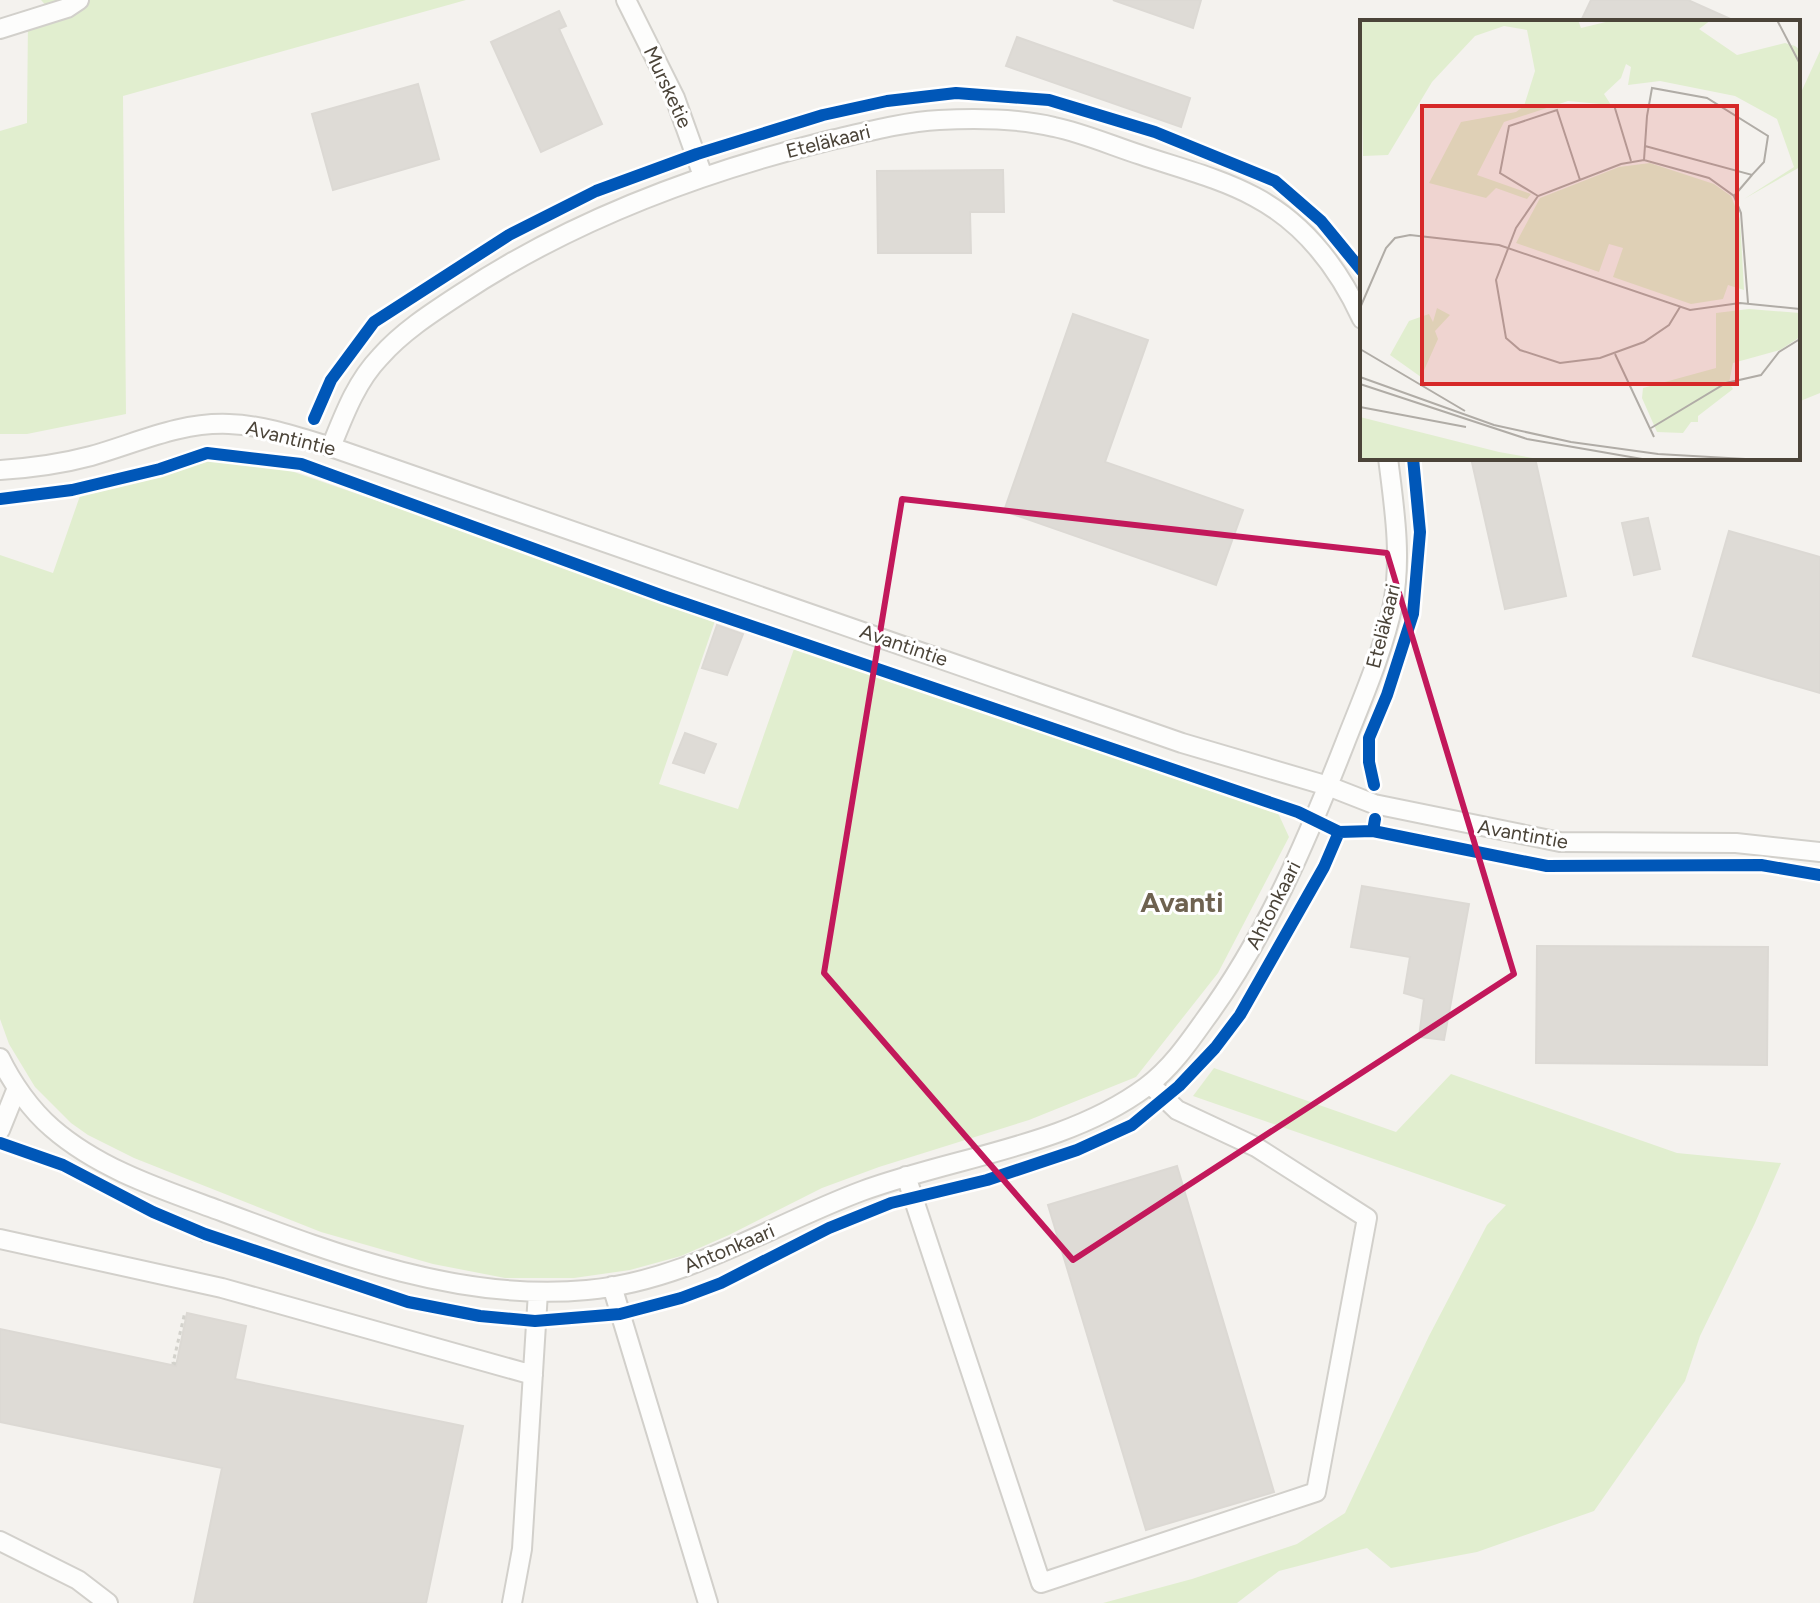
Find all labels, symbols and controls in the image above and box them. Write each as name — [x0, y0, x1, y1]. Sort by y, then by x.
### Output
inset map — [1360, 20, 1800, 460]
street label: Mursketie — [639, 42, 697, 132]
street label: Eteläkaari — [783, 119, 873, 163]
street label: Avantintie — [244, 415, 338, 461]
street label: Eteläkaari — [1361, 581, 1405, 671]
street label: Avantintie — [857, 619, 951, 671]
street label: Avantintie — [1476, 814, 1570, 854]
street label: Ahtonkaari — [1240, 857, 1306, 953]
district label: Avanti — [1140, 885, 1224, 919]
street label: Ahtonkaari — [680, 1218, 778, 1278]

